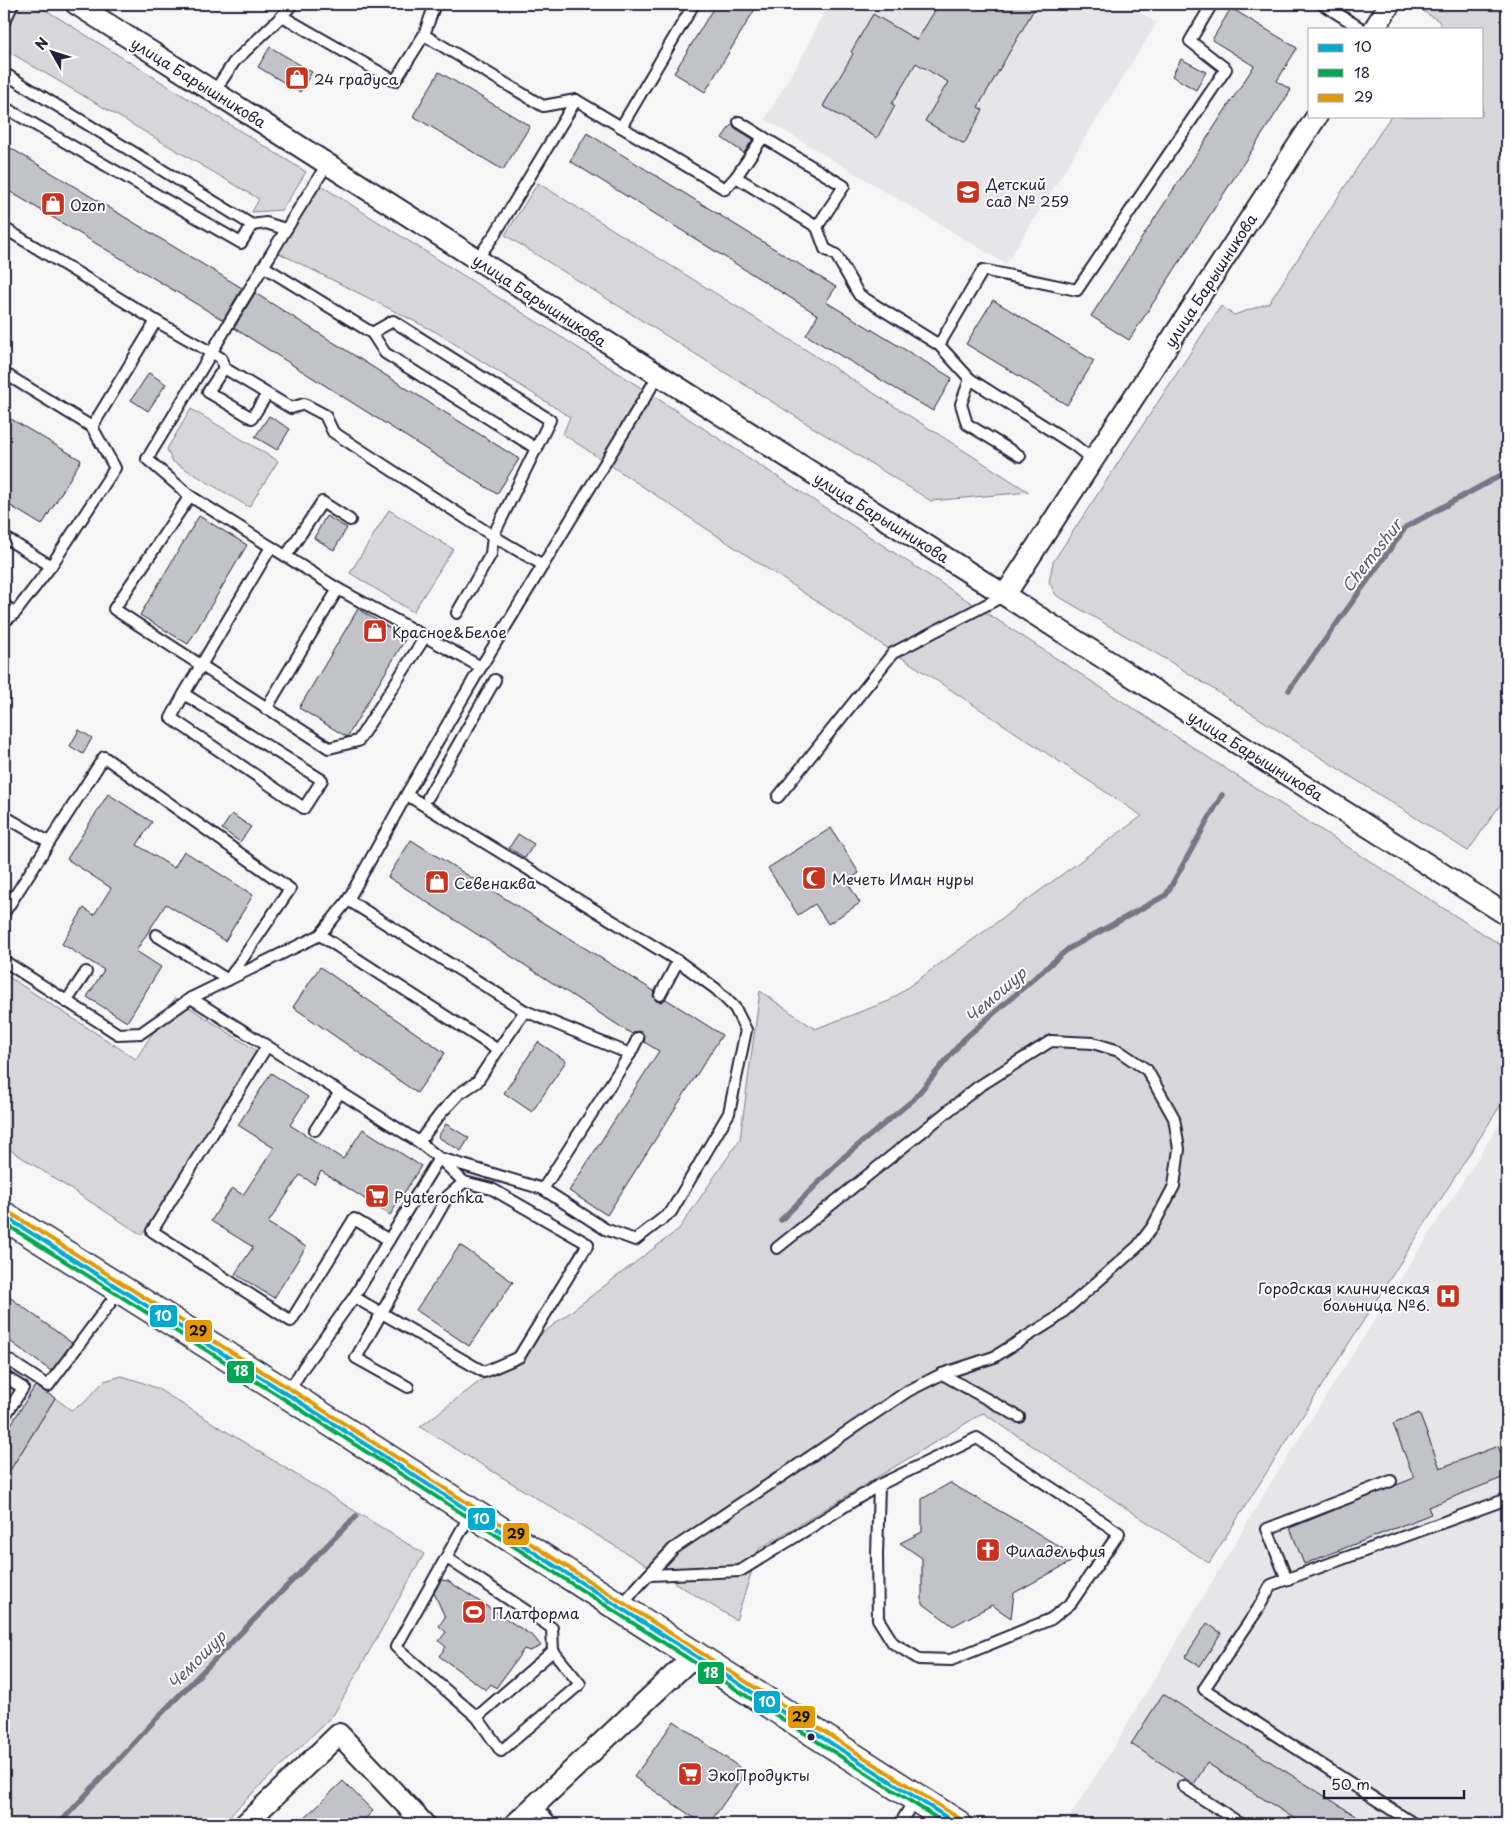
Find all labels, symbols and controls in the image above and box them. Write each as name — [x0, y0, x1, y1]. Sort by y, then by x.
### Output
north arrow — [28, 28, 78, 78]
legend — [1308, 28, 1484, 118]
street label: улица Барышникова — [127, 31, 272, 133]
text: N — [30, 33, 53, 54]
text: 10 — [1354, 34, 1372, 57]
text: 18 — [1354, 60, 1370, 83]
shop icon: 24 градуса — [284, 65, 310, 91]
place label: 24 градуса — [314, 67, 399, 90]
text: 29 — [1354, 84, 1373, 107]
place label: Детский сад № 259 — [985, 172, 1069, 212]
school or university icon: Детский сад № 259 — [955, 179, 981, 205]
shop icon: Ozon — [40, 191, 66, 217]
place label: Ozon — [70, 193, 106, 216]
street label: улица Барышникова — [1158, 208, 1262, 351]
street label: улица Барышникова — [469, 248, 612, 352]
street label: улица Барышникова — [810, 466, 955, 568]
water label: Chemoshur — [1335, 512, 1409, 596]
shop icon: Красное&Белое — [362, 618, 388, 644]
place label: Красное&Белое — [392, 620, 507, 643]
street label: улица Барышникова — [1184, 704, 1329, 806]
mosque icon: Мечеть Иман нуры — [801, 865, 827, 891]
place label: Мечеть Иман нуры — [832, 867, 974, 890]
shop icon: Севенаква — [424, 869, 450, 895]
place label: Севенаква — [454, 871, 536, 894]
water label: Чемошур — [959, 960, 1031, 1027]
supermarket icon: Pyaterochka — [364, 1183, 390, 1209]
place label: Pyaterochka — [394, 1185, 484, 1208]
place label: Городская клиническая больница №6. — [1258, 1276, 1430, 1316]
hospital icon: Городская клиническая больница №6. — [1435, 1283, 1461, 1309]
line badge: 10 — [149, 1304, 178, 1328]
text: 10 — [154, 1305, 172, 1326]
line badge: 29 — [184, 1319, 213, 1343]
text: 29 — [189, 1320, 207, 1341]
line badge: 18 — [226, 1360, 255, 1384]
text: 18 — [233, 1360, 249, 1381]
line badge: 10 — [467, 1507, 496, 1531]
text: 10 — [472, 1508, 490, 1529]
line badge: 29 — [502, 1522, 530, 1546]
text: 29 — [507, 1523, 525, 1544]
church icon: Филадельфия — [975, 1537, 1001, 1563]
place label: Филадельфия — [1006, 1539, 1106, 1562]
sports icon: Платформа — [461, 1599, 487, 1625]
place label: Платформа — [492, 1601, 580, 1624]
water label: Чемошур — [161, 1624, 231, 1694]
line badge: 18 — [697, 1661, 725, 1685]
text: 18 — [703, 1662, 719, 1683]
line badge: 10 — [753, 1690, 781, 1714]
text: 10 — [758, 1691, 776, 1712]
line badge: 29 — [787, 1705, 816, 1729]
text: 29 — [792, 1706, 810, 1727]
unlabelled marker — [806, 1732, 816, 1742]
supermarket icon: ЭкоПродукты — [677, 1761, 703, 1787]
place label: ЭкоПродукты — [708, 1763, 810, 1786]
scale bar — [1324, 1768, 1464, 1800]
text: 50 m — [1331, 1772, 1370, 1795]

